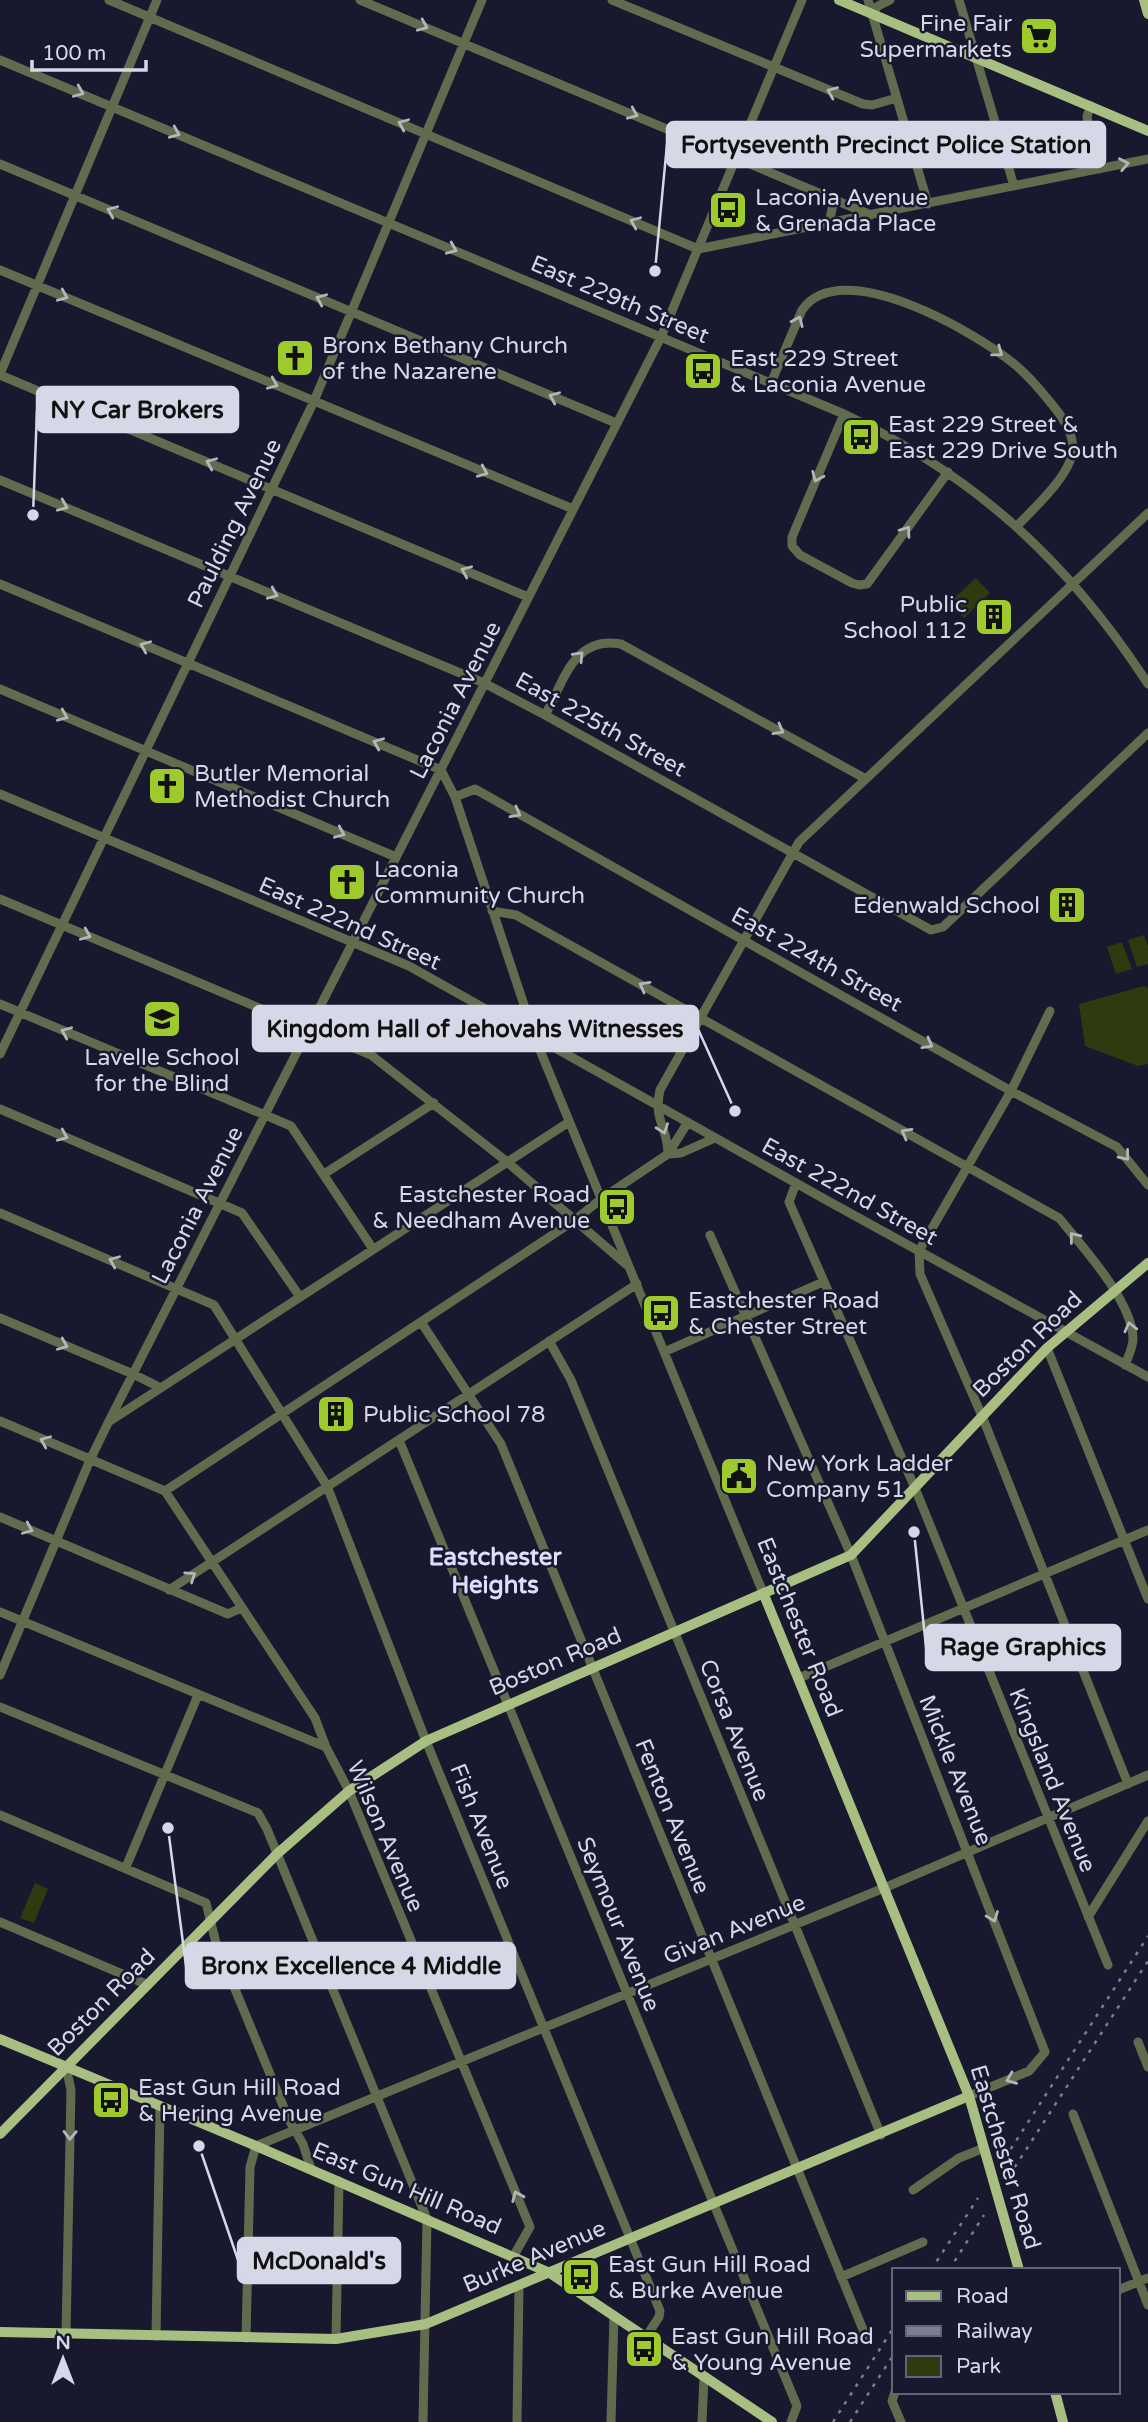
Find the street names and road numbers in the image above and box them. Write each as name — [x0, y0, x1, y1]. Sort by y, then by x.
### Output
street label: East 229th Street — [526, 250, 713, 350]
street label: Paulding Avenue — [182, 434, 288, 612]
street label: Laconia Avenue — [404, 617, 508, 784]
street label: East 225th Street — [510, 666, 691, 784]
street label: East 222nd Street — [254, 871, 445, 977]
street label: East 224th Street — [726, 901, 907, 1019]
street label: Laconia Avenue — [146, 1122, 250, 1289]
street label: East 222nd Street — [757, 1132, 943, 1252]
street label: Boston Road — [967, 1286, 1088, 1404]
street label: Eastchester Road — [750, 1533, 848, 1721]
street label: Boston Road — [485, 1621, 626, 1702]
street label: Corsa Avenue — [693, 1655, 775, 1805]
street label: Kingsland Avenue — [1002, 1684, 1102, 1877]
street label: Mickle Avenue — [912, 1691, 998, 1850]
street label: Fenton Avenue — [628, 1735, 716, 1898]
street label: Wilson Avenue — [341, 1756, 430, 1916]
street label: Fish Avenue — [443, 1760, 519, 1893]
street label: Seymour Avenue — [570, 1833, 666, 2016]
street label: Givan Avenue — [659, 1889, 809, 1971]
street label: Boston Road — [42, 1943, 162, 2063]
street label: Eastchester Road — [964, 2062, 1046, 2253]
street label: East Gun Hill Road — [308, 2136, 505, 2241]
street label: Burke Avenue — [459, 2214, 610, 2300]

